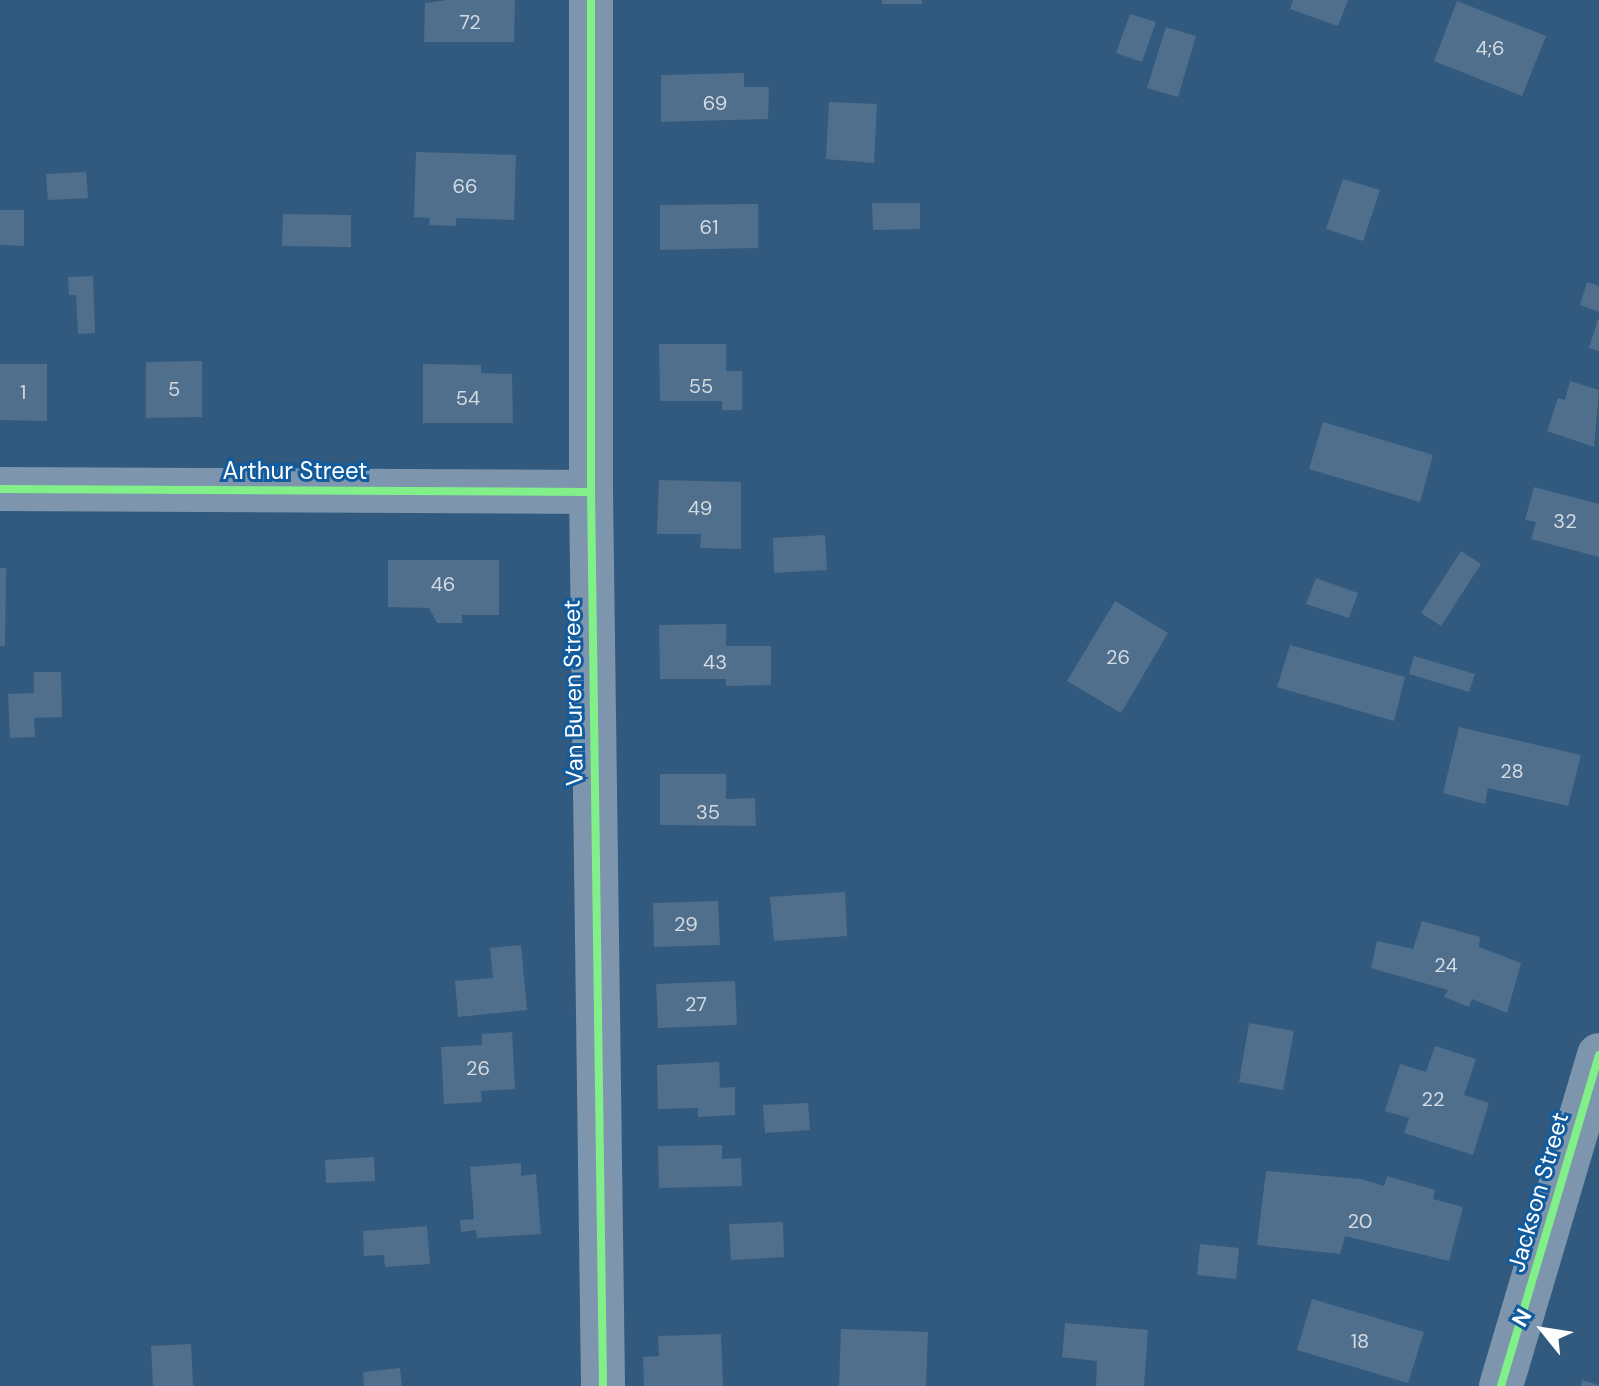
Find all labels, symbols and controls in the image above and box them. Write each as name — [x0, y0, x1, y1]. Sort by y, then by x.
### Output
house number: 72 — [459, 10, 481, 34]
house number: 4;6 — [1475, 36, 1505, 60]
house number: 69 — [703, 91, 727, 115]
house number: 66 — [452, 174, 478, 198]
house number: 61 — [700, 215, 718, 239]
house number: 55 — [689, 374, 713, 398]
house number: 5 — [168, 377, 180, 401]
house number: 1 — [20, 380, 26, 404]
house number: 54 — [456, 386, 480, 410]
street label: Arthur Street — [222, 457, 368, 485]
house number: 49 — [688, 496, 712, 520]
house number: 32 — [1553, 509, 1577, 533]
house number: 46 — [431, 572, 455, 596]
street label: Van Buren Street — [557, 600, 589, 786]
house number: 26 — [1106, 645, 1130, 669]
house number: 43 — [703, 650, 727, 674]
house number: 28 — [1500, 759, 1524, 783]
house number: 35 — [696, 800, 720, 824]
house number: 29 — [674, 912, 698, 936]
house number: 24 — [1434, 953, 1458, 977]
house number: 27 — [685, 992, 707, 1016]
house number: 26 — [466, 1056, 490, 1080]
house number: 22 — [1421, 1087, 1445, 1111]
street label: Jackson Street — [1501, 1109, 1575, 1275]
house number: 20 — [1348, 1209, 1372, 1233]
north arrow — [1503, 1290, 1583, 1370]
text: N — [1505, 1304, 1538, 1332]
house number: 18 — [1351, 1329, 1369, 1353]

